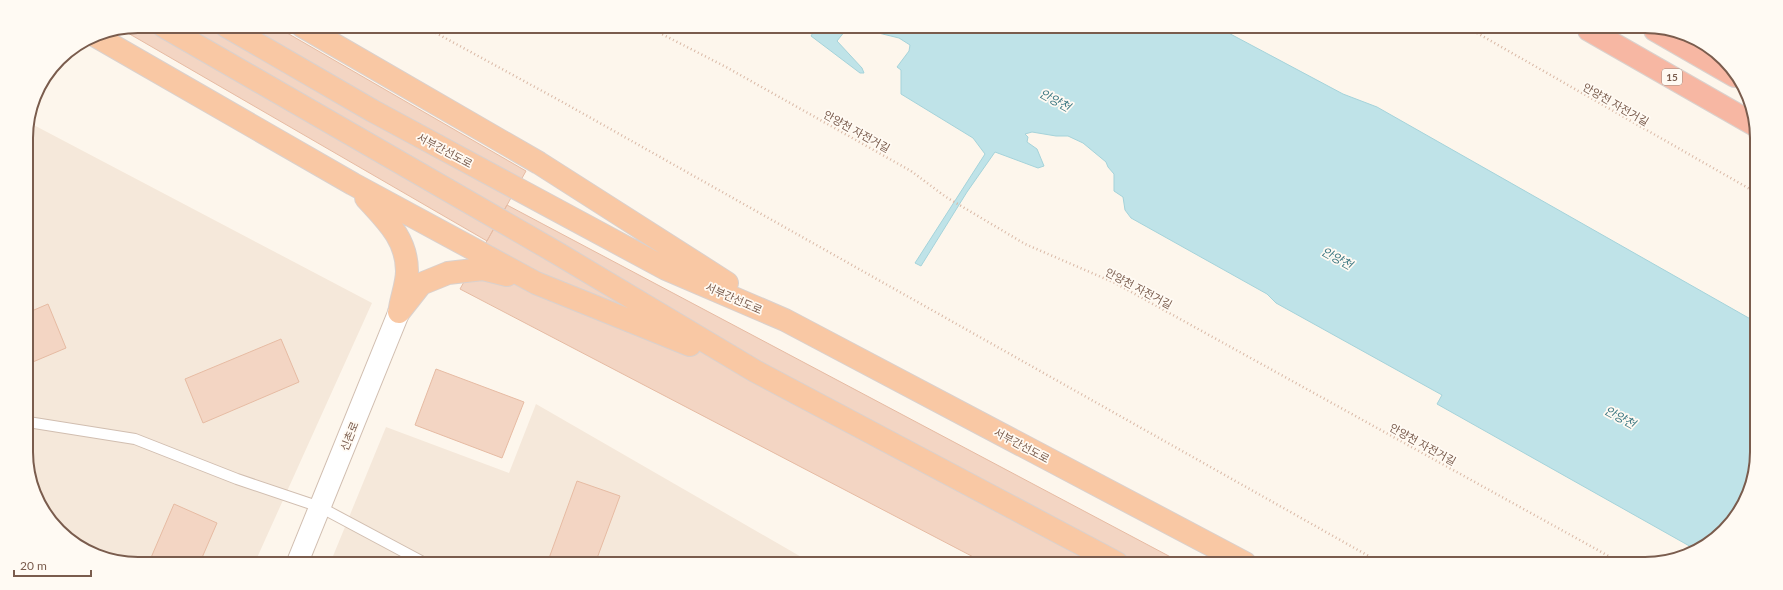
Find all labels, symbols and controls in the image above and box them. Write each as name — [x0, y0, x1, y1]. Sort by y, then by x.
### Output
road number: 15 — [1662, 69, 1682, 85]
street label: 안양천 자전거길 — [1581, 80, 1651, 128]
water label: 안양천 — [1037, 85, 1075, 116]
street label: 안양천 자전거길 — [822, 107, 892, 155]
street label: 서부간선도로 — [415, 130, 475, 170]
water label: 안양천 — [1319, 243, 1357, 274]
street label: 안양천 자전거길 — [1103, 265, 1175, 311]
street label: 서부간선도로 — [704, 280, 764, 316]
water label: 안양천 — [1602, 402, 1640, 433]
street label: 신촌로 — [337, 419, 361, 453]
street label: 안양천 자전거길 — [1388, 420, 1458, 468]
street label: 서부간선도로 — [992, 425, 1052, 465]
scale bar — [14, 552, 91, 578]
text: 20 m — [20, 558, 47, 573]

